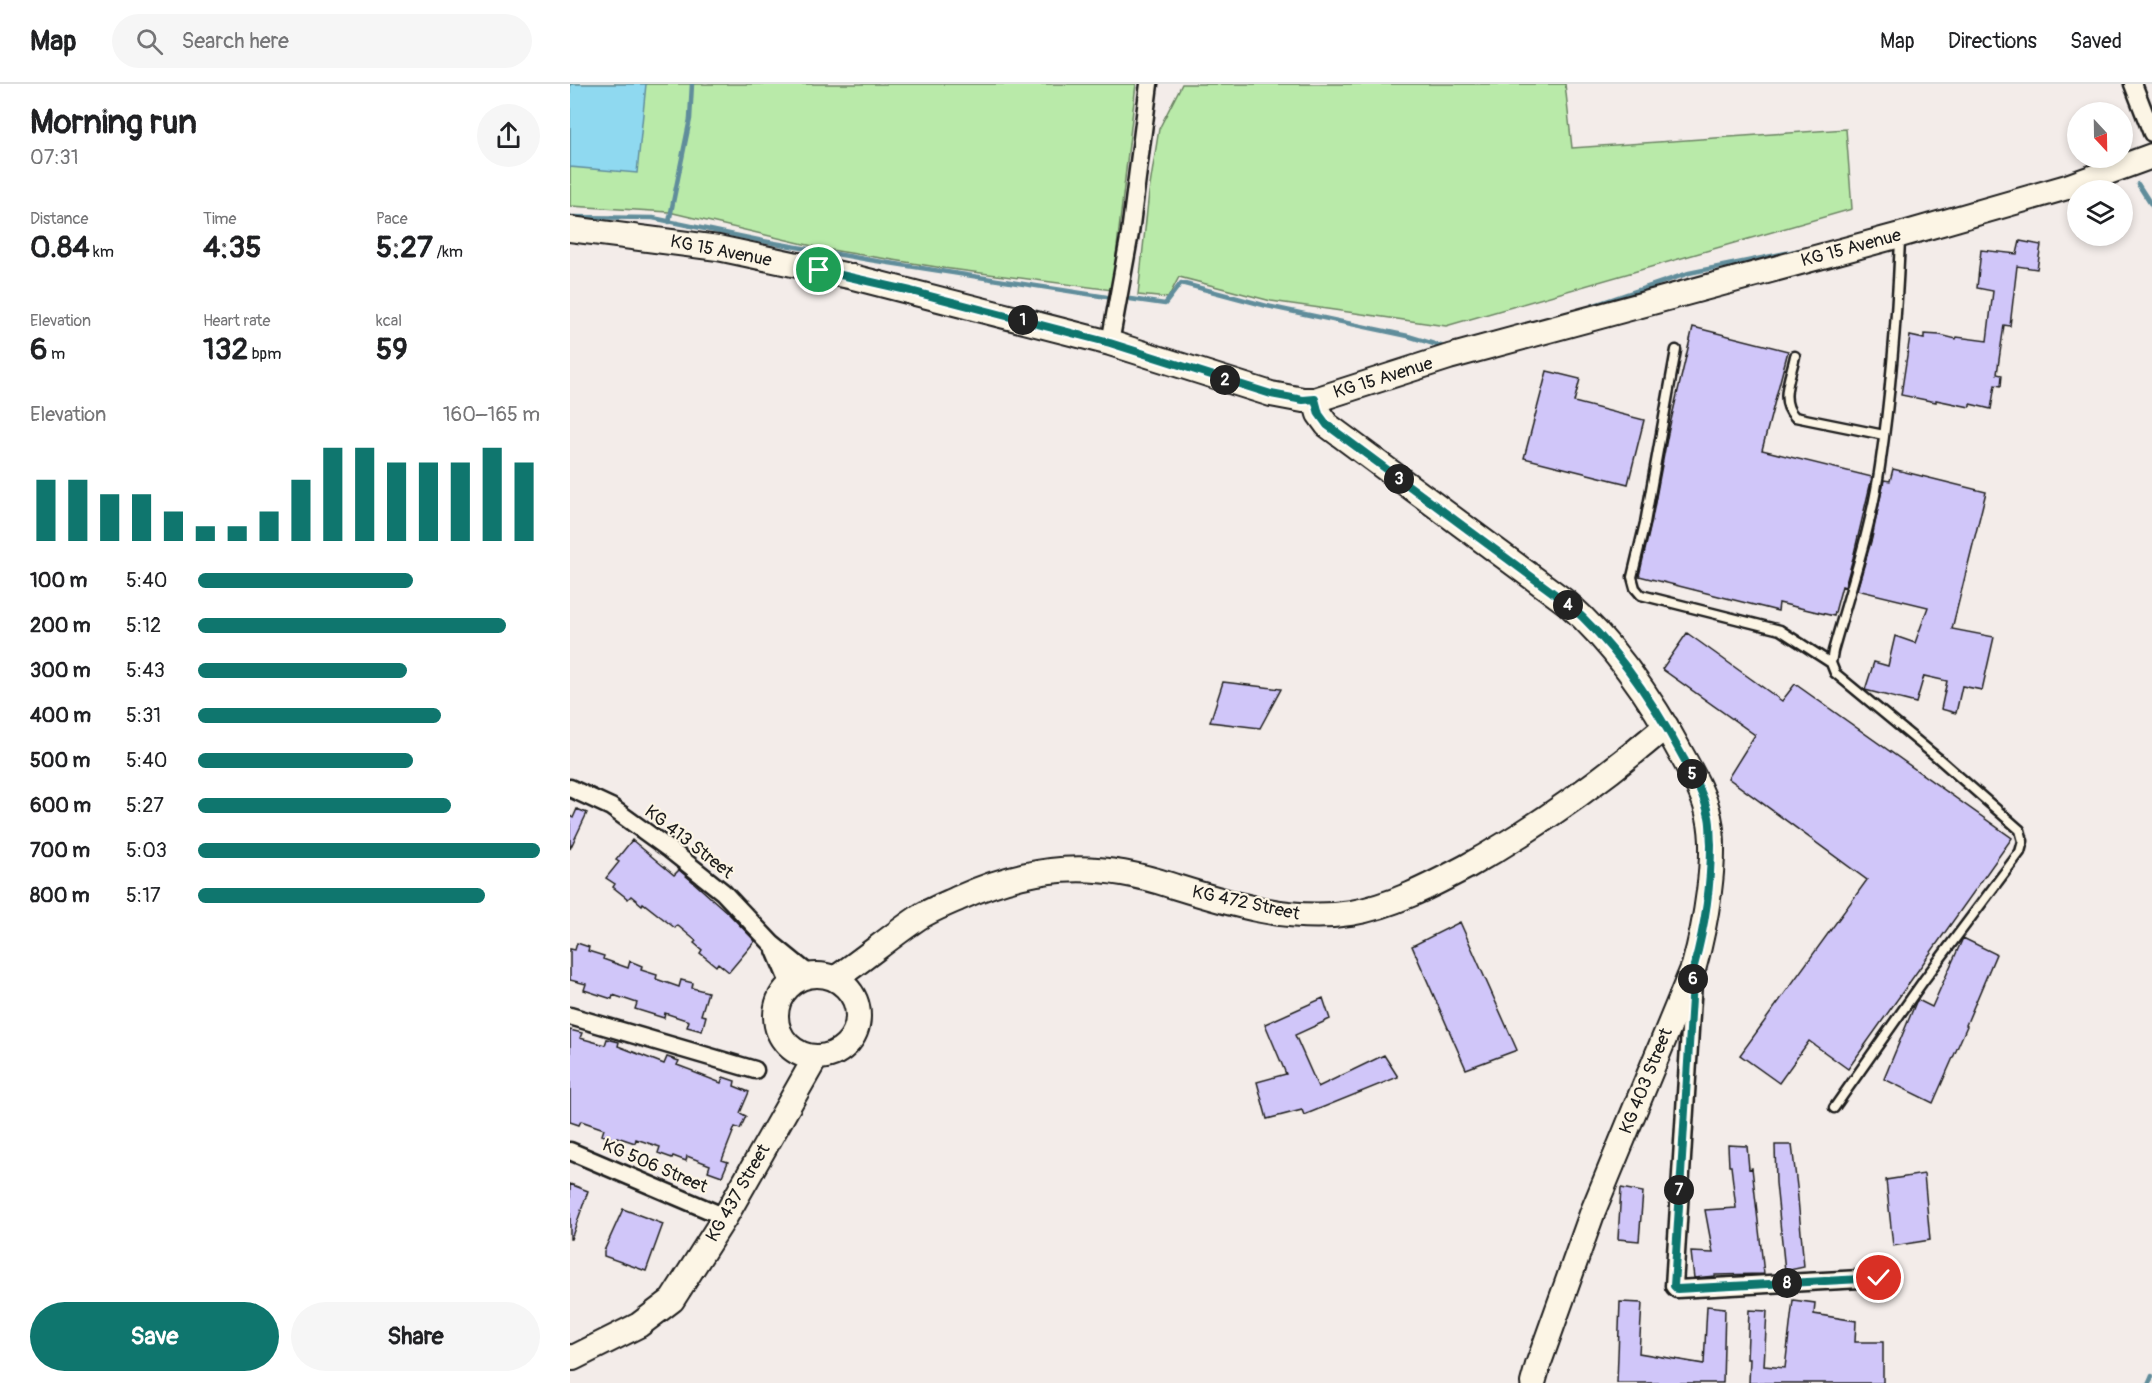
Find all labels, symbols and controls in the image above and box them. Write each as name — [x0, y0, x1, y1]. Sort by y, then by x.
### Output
search box — [112, 14, 532, 68]
text: Map — [30, 24, 76, 59]
icon: search — [133, 25, 166, 58]
text: Search here — [181, 27, 289, 55]
text: Map — [1880, 28, 1915, 55]
text: Directions — [1948, 28, 2037, 55]
text: Saved — [2070, 28, 2122, 55]
text: Morning run — [30, 102, 197, 143]
north arrow — [2067, 102, 2133, 168]
map controls — [2067, 102, 2133, 246]
button: share — [477, 104, 540, 167]
text: 07:31 — [30, 145, 79, 170]
button: layers — [2067, 180, 2133, 246]
text: Distance — [30, 209, 89, 229]
text: Time — [203, 209, 236, 229]
text: Pace — [376, 209, 408, 229]
street label: KG 15 Avenue — [1798, 224, 1904, 272]
text: 0.84 — [30, 229, 90, 266]
text: 4:35 — [203, 229, 261, 266]
text: 5:27 — [376, 229, 433, 266]
street label: KG 15 Avenue — [668, 230, 774, 272]
text: km — [90, 242, 114, 262]
text: /km — [433, 242, 463, 262]
pin — [793, 244, 844, 295]
icon: arrive — [802, 253, 835, 286]
pin: 1 — [1008, 305, 1038, 335]
text: 1 — [1020, 310, 1026, 330]
text: Elevation — [30, 311, 91, 331]
text: Heart rate — [203, 311, 270, 331]
text: kcal — [376, 311, 402, 331]
text: 6 — [30, 331, 47, 368]
text: 132 — [203, 331, 248, 368]
text: 59 — [376, 331, 408, 368]
text: m — [47, 344, 65, 364]
text: bpm — [248, 344, 281, 364]
street label: KG 15 Avenue — [1331, 352, 1436, 404]
pin: 2 — [1210, 365, 1240, 395]
text: 2 — [1221, 370, 1229, 390]
text: Elevation — [30, 402, 106, 427]
text: 160–165 m — [443, 402, 540, 427]
pin: 3 — [1384, 464, 1414, 494]
text: 3 — [1395, 469, 1403, 489]
text: 100 m — [30, 568, 87, 593]
text: 5:40 — [126, 568, 167, 593]
pin: 4 — [1553, 590, 1583, 620]
text: 4 — [1563, 595, 1573, 615]
text: 200 m — [30, 613, 91, 638]
text: 5:12 — [126, 613, 161, 638]
text: 300 m — [30, 658, 91, 683]
text: 5:43 — [126, 658, 165, 683]
text: 400 m — [30, 703, 91, 728]
text: 5:31 — [126, 703, 161, 728]
text: 500 m — [30, 748, 90, 773]
text: 5:40 — [126, 748, 167, 773]
pin: 5 — [1677, 759, 1707, 789]
text: 5 — [1688, 764, 1696, 784]
text: 600 m — [30, 793, 91, 818]
text: 5:27 — [126, 793, 164, 818]
street label: KG 413 Street — [640, 800, 739, 884]
text: 700 m — [30, 838, 90, 863]
text: 5:03 — [126, 838, 167, 863]
street label: KG 472 Street — [1190, 880, 1303, 926]
text: 800 m — [30, 883, 90, 908]
text: 5:17 — [126, 883, 161, 908]
pin: 6 — [1678, 964, 1708, 994]
text: 6 — [1688, 969, 1698, 989]
street label: KG 403 Street — [1614, 1024, 1678, 1137]
street label: KG 506 Street — [599, 1134, 712, 1199]
street label: KG 437 Street — [701, 1139, 776, 1246]
pin: 7 — [1664, 1175, 1694, 1205]
text: 7 — [1675, 1180, 1683, 1200]
pin — [1853, 1252, 1904, 1303]
icon: check — [1862, 1261, 1895, 1294]
pin: 8 — [1772, 1268, 1802, 1298]
text: 8 — [1783, 1273, 1791, 1293]
button: Save — [30, 1302, 279, 1371]
button: Share — [291, 1302, 540, 1371]

